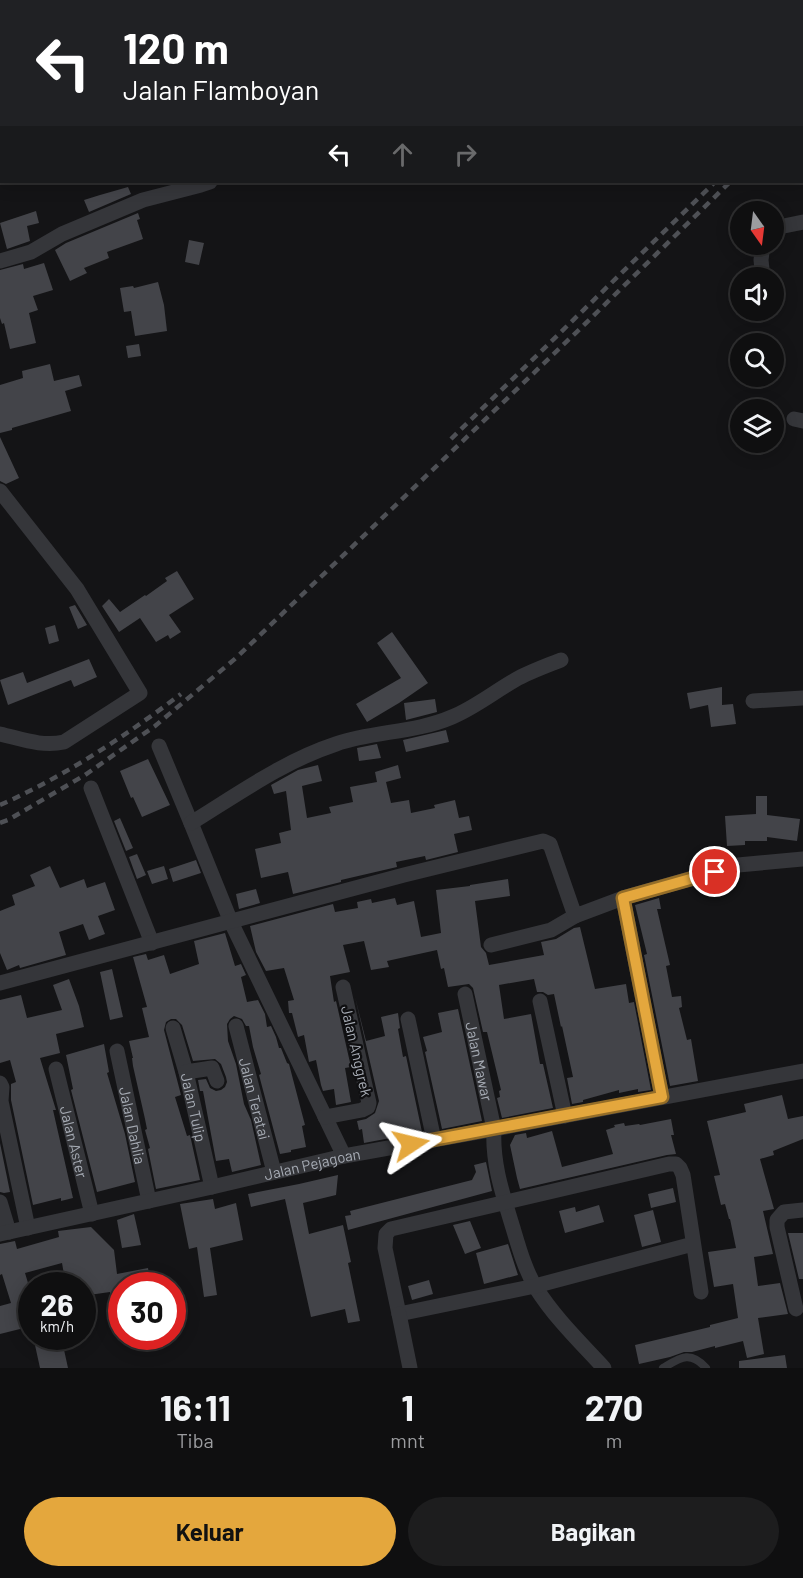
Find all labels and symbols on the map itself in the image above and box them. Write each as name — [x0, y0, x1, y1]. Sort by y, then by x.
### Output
north arrow — [730, 201, 784, 255]
pin — [689, 846, 740, 897]
street label: Jalan Anggrek — [338, 1004, 376, 1099]
street label: Jalan Mawar — [462, 1020, 497, 1103]
street label: Jalan Teratai — [236, 1056, 274, 1142]
street label: Jalan Tulip — [177, 1071, 210, 1143]
street label: Jalan Dahlia — [116, 1085, 150, 1166]
street label: Jalan Aster — [56, 1104, 92, 1180]
position arrow — [379, 1112, 443, 1176]
street label: Jalan Pejagoan — [262, 1144, 362, 1184]
speed limit sign: 30 — [108, 1272, 186, 1350]

